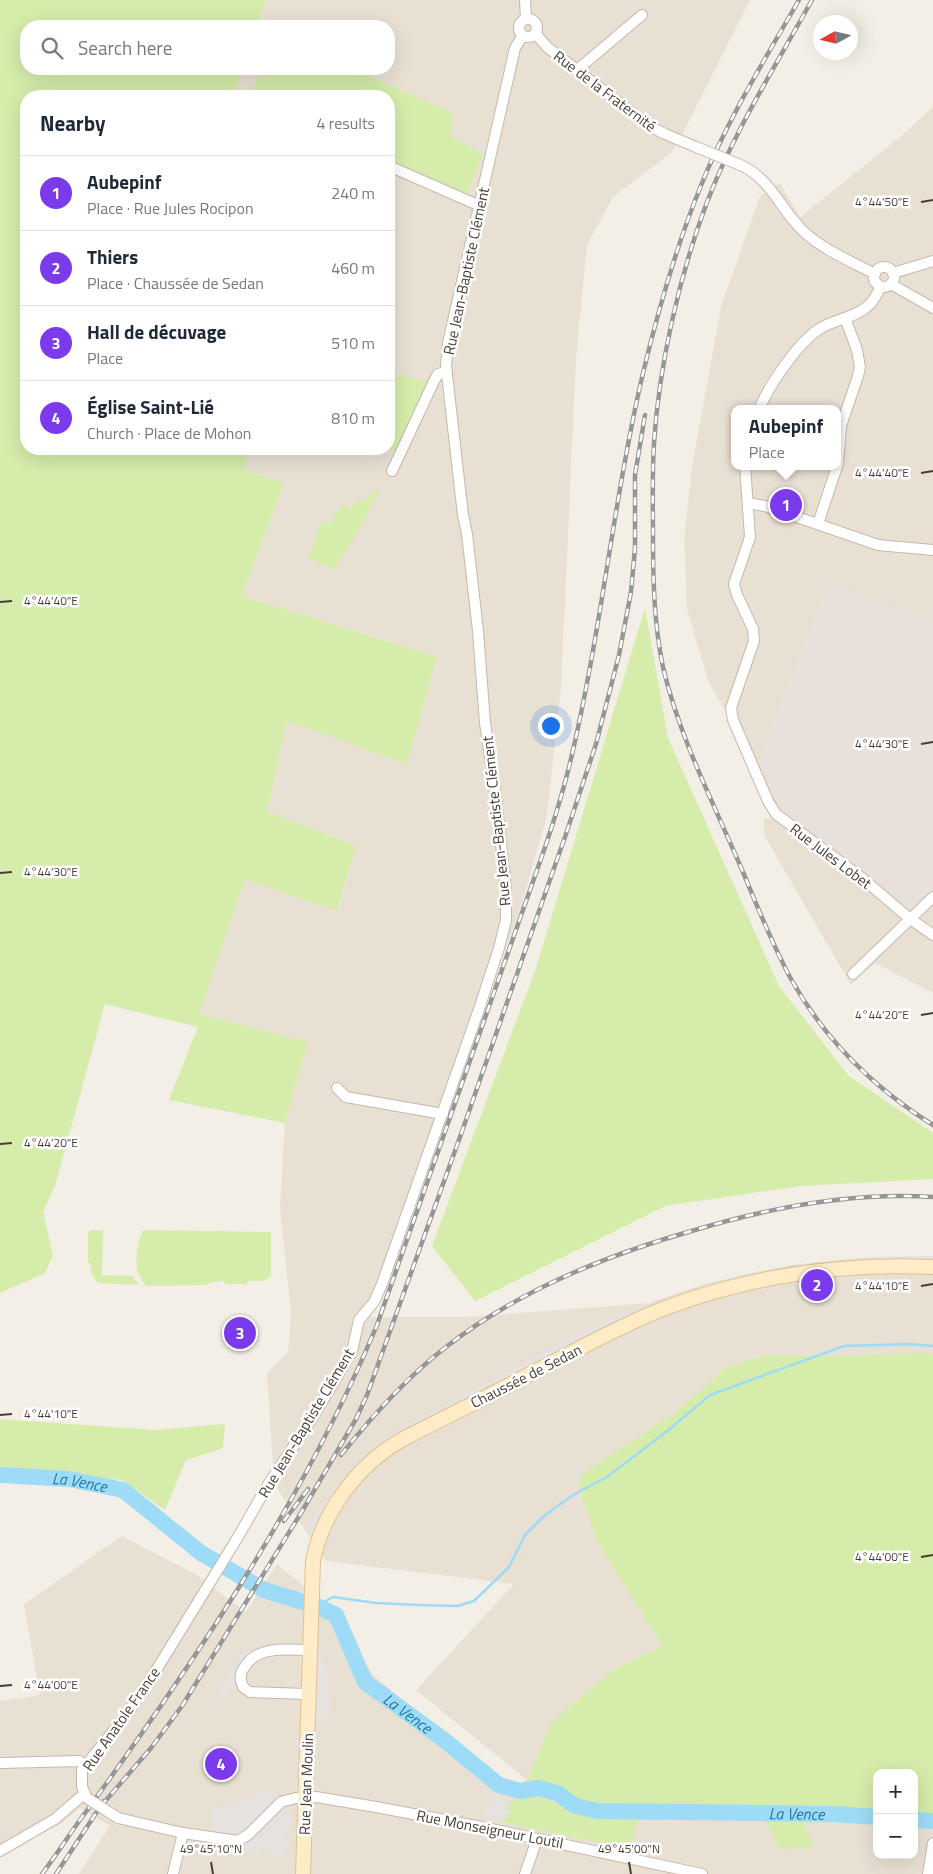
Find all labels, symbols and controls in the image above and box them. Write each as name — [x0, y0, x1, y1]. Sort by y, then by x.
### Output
north arrow — [813, 15, 858, 60]
search box — [20, 20, 395, 75]
text: Search here — [78, 33, 172, 62]
icon: search — [38, 34, 66, 62]
street label: Rue de la Fraternité — [549, 45, 661, 137]
text: Nearby — [40, 107, 105, 139]
text: 4 results — [316, 111, 375, 135]
text: Aubepinf — [87, 167, 162, 196]
text: 1 — [52, 181, 60, 205]
text: 240 m — [331, 181, 375, 205]
street label: Rue Jean-Baptiste Clément — [437, 184, 495, 357]
text: 4°44'50"E — [855, 192, 909, 211]
text: Place · Rue Jules Rocipon — [87, 196, 254, 220]
text: Thiers — [87, 242, 138, 271]
text: 2 — [52, 256, 60, 280]
text: 460 m — [331, 256, 375, 280]
text: Place · Chaussée de Sedan — [87, 271, 264, 295]
text: Hall de décuvage — [87, 317, 226, 346]
text: 3 — [52, 331, 60, 355]
text: 510 m — [331, 331, 375, 355]
text: Place — [87, 346, 123, 370]
text: Église Saint-Lié — [87, 392, 214, 421]
popup — [731, 405, 841, 470]
text: 4 — [52, 406, 60, 430]
text: 810 m — [331, 406, 375, 430]
text: Aubepinf — [749, 411, 823, 440]
text: Church · Place de Mohon — [87, 421, 251, 445]
text: Place — [749, 440, 785, 464]
text: 4°44'40"E — [855, 463, 909, 482]
pin: 1 — [770, 486, 802, 524]
text: 4°44'40"E — [24, 591, 78, 610]
your location — [538, 713, 564, 739]
street label: Rue Jean-Baptiste Clément — [476, 734, 516, 907]
text: 4°44'30"E — [855, 734, 909, 753]
street label: Rue Jules Lobet — [785, 818, 877, 895]
text: 4°44'30"E — [24, 862, 78, 881]
text: 4°44'20"E — [855, 1005, 909, 1024]
text: 4°44'20"E — [24, 1133, 78, 1152]
pin: 2 — [801, 1266, 833, 1304]
text: 4°44'10"E — [855, 1276, 909, 1295]
pin: 3 — [224, 1314, 256, 1352]
street label: Chaussée de Sedan — [466, 1338, 586, 1414]
street label: Rue Jean-Baptiste Clément — [252, 1343, 360, 1502]
text: 4°44'10"E — [24, 1404, 78, 1423]
water label: La Vence — [51, 1466, 111, 1499]
text: 4°44'00"E — [855, 1547, 909, 1566]
street label: Rue Anatole France — [76, 1662, 166, 1776]
text: 4°44'00"E — [24, 1675, 78, 1694]
water label: La Vence — [378, 1687, 439, 1741]
street label: Rue Jean Moulin — [293, 1733, 319, 1835]
pin: 4 — [205, 1745, 237, 1783]
map controls — [873, 1769, 918, 1859]
button: + — [873, 1769, 918, 1814]
water label: La Vence — [768, 1801, 826, 1826]
street label: Rue Monseigneur Loutil — [415, 1803, 565, 1855]
button: − — [873, 1814, 918, 1859]
text: 49°45'10"N — [180, 1839, 242, 1858]
text: 49°45'00"N — [598, 1839, 660, 1858]

